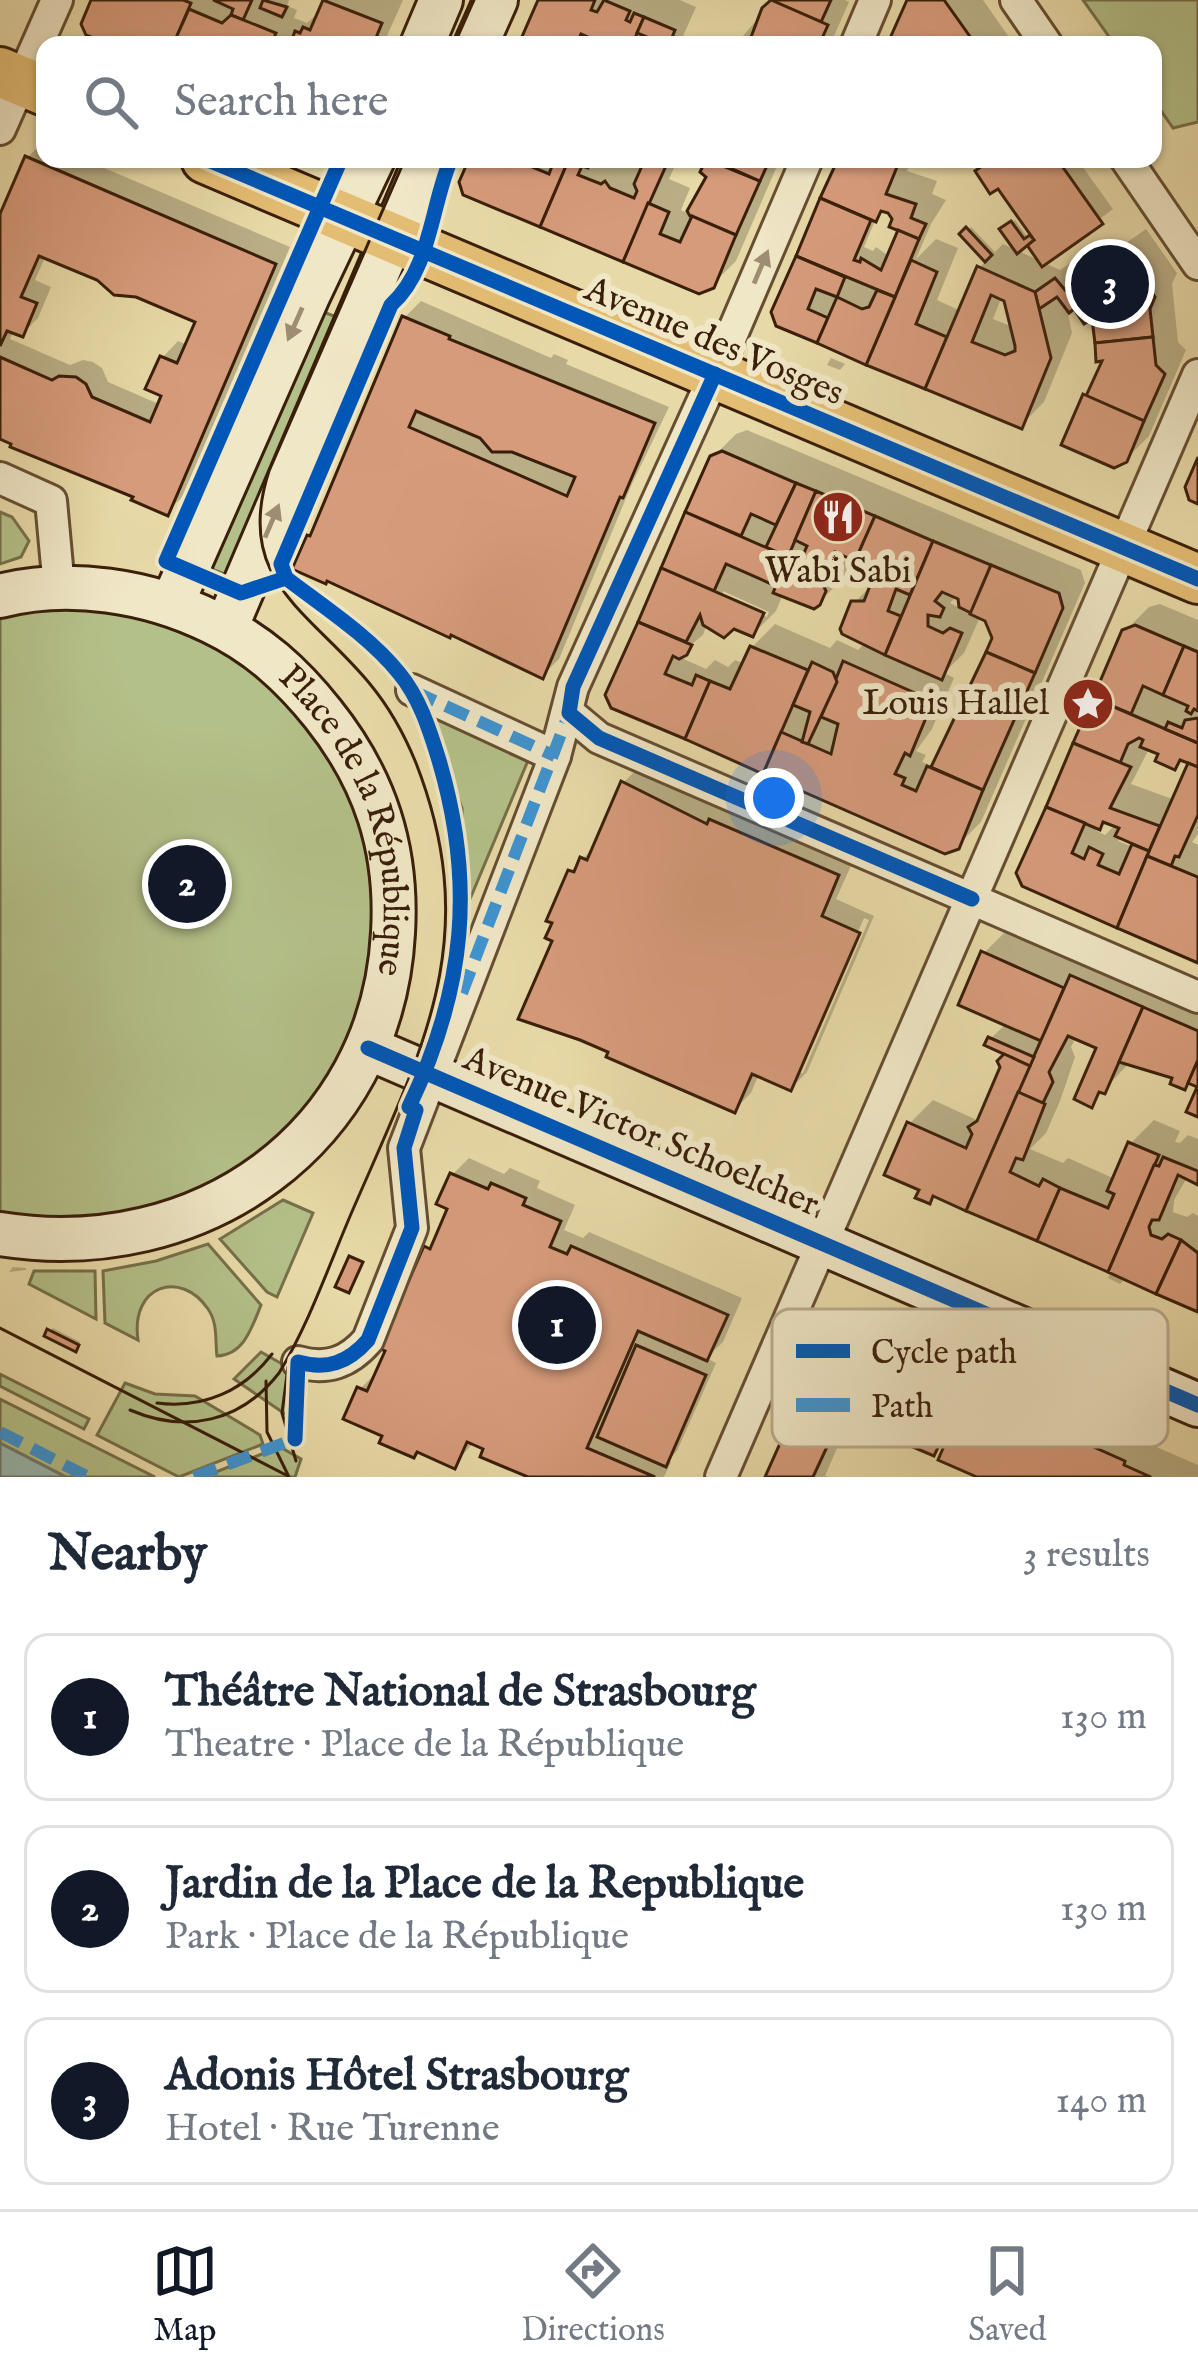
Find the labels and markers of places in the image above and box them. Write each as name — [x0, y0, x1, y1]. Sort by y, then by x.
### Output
pin: 3 — [1071, 239, 1149, 329]
restaurant icon: Wabi Sabi — [810, 489, 866, 545]
place label: Wabi Sabi — [765, 549, 911, 595]
place icon: Louis Hallel — [1060, 676, 1116, 732]
place label: Louis Hallel — [863, 681, 1049, 727]
pin: 2 — [148, 839, 226, 929]
pin: 1 — [518, 1280, 596, 1370]

